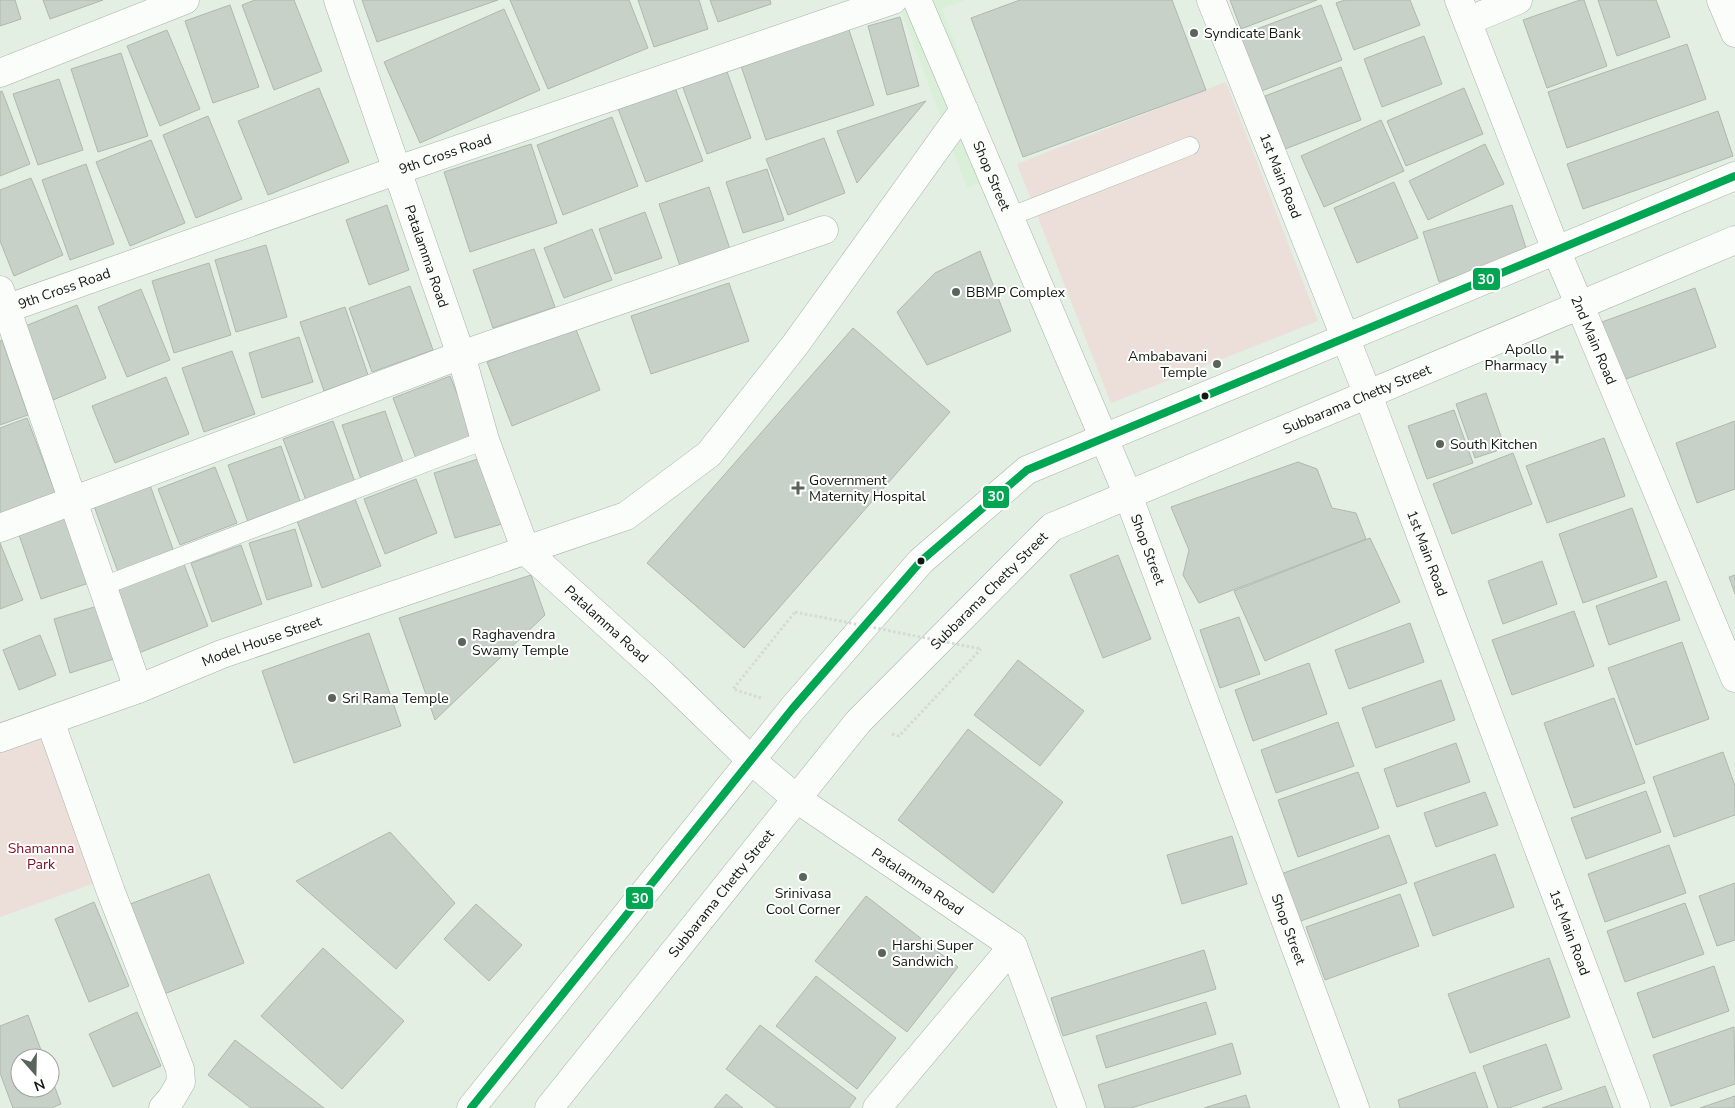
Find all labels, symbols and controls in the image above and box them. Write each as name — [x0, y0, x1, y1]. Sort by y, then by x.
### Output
place label: Syndicate Bank — [1204, 24, 1302, 43]
marker: Syndicate Bank — [1188, 27, 1200, 39]
street label: 9th Cross Road — [396, 130, 494, 179]
street label: 1st Main Road — [1255, 130, 1306, 221]
street label: Shop Street — [968, 138, 1015, 214]
street label: Patalamma Road — [400, 202, 453, 310]
street label: 9th Cross Road — [16, 264, 113, 314]
line badge: 30 — [1472, 267, 1501, 291]
text: 30 — [1478, 270, 1494, 289]
place label: BBMP Complex — [966, 283, 1066, 302]
marker: BBMP Complex — [950, 286, 962, 298]
street label: 2nd Main Road — [1566, 293, 1621, 388]
place label: Apollo Pharmacy — [1485, 340, 1548, 375]
place label: Ambabavani Temple — [1128, 347, 1207, 382]
marker: Apollo Pharmacy — [1551, 351, 1563, 363]
marker: Ambabavani Temple — [1211, 358, 1223, 370]
street label: Subbarama Chetty Street — [1280, 360, 1434, 439]
unlabelled marker — [1200, 391, 1210, 401]
place label: South Kitchen — [1450, 435, 1537, 454]
marker: South Kitchen — [1434, 438, 1446, 450]
place label: Government Maternity Hospital — [809, 471, 927, 506]
marker: Government Maternity Hospital — [791, 481, 805, 495]
line badge: 30 — [982, 485, 1010, 509]
text: 30 — [988, 487, 1004, 506]
street label: 1st Main Road — [1402, 508, 1452, 599]
street label: Shop Street — [1126, 511, 1170, 588]
street label: Subbarama Chetty Street — [926, 528, 1052, 654]
unlabelled marker — [916, 556, 926, 566]
street label: Patalamma Road — [560, 581, 653, 667]
street label: Model House Street — [199, 612, 324, 671]
place label: Raghavendra Swamy Temple — [472, 625, 569, 660]
marker: Raghavendra Swamy Temple — [456, 636, 468, 648]
place label: Sri Rama Temple — [342, 689, 449, 708]
marker: Sri Rama Temple — [326, 692, 338, 704]
street label: Subbarama Chetty Street — [664, 825, 778, 962]
park label: Shamanna Park — [8, 839, 74, 874]
street label: Patalamma Road — [868, 844, 967, 920]
marker: Srinivasa Cool Corner — [797, 871, 809, 883]
place label: Srinivasa Cool Corner — [766, 884, 840, 919]
line badge: 30 — [625, 886, 654, 910]
street label: 1st Main Road — [1545, 887, 1594, 978]
text: 30 — [632, 889, 648, 908]
street label: Shop Street — [1266, 891, 1310, 968]
place label: Harshi Super Sandwich — [892, 936, 974, 971]
marker: Harshi Super Sandwich — [876, 947, 888, 959]
north arrow — [10, 1048, 60, 1098]
text: N — [31, 1074, 47, 1095]

